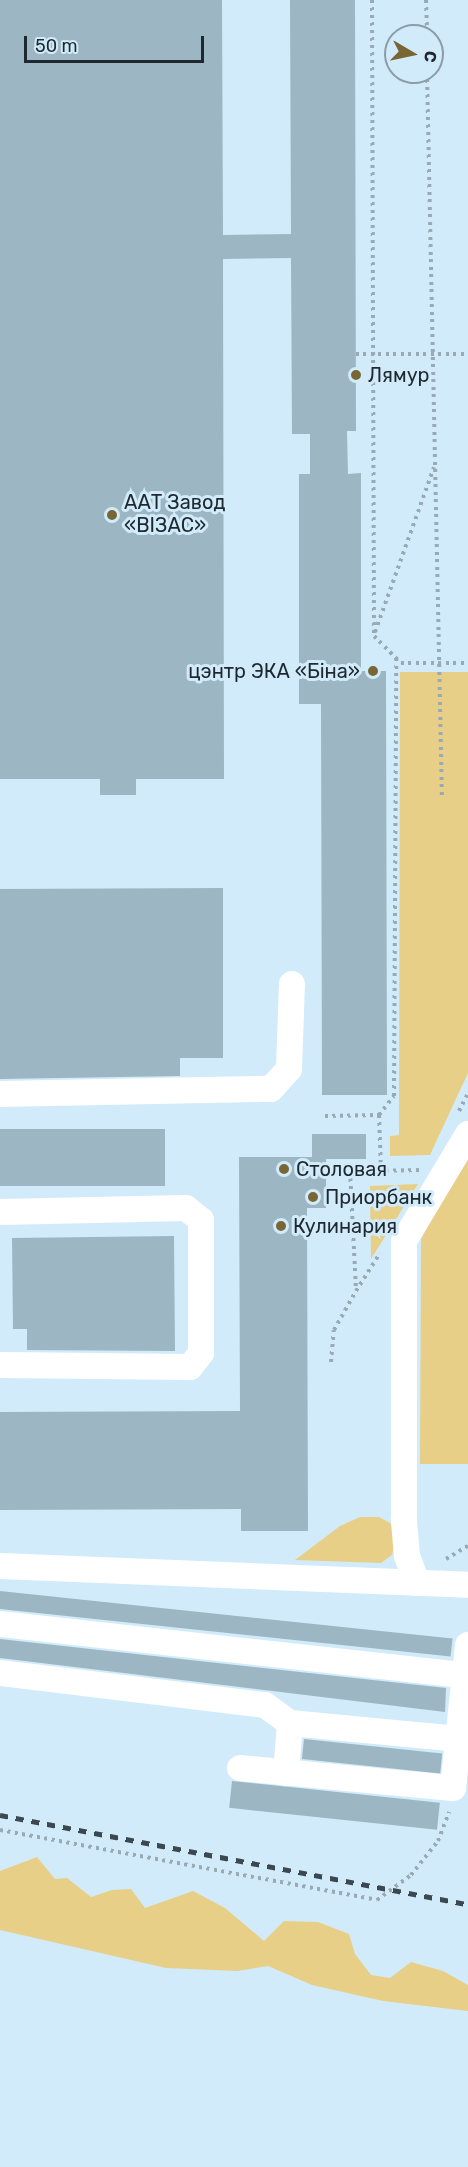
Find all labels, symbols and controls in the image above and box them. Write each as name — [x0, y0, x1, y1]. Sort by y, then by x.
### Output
scale bar — [27, 24, 207, 62]
north arrow — [384, 24, 444, 84]
text: 50 m — [35, 35, 78, 57]
text: С — [420, 50, 441, 64]
place label: Лямур — [368, 363, 430, 387]
marker: Лямур — [349, 368, 363, 382]
place label: ААТ Завод «ВІЗАС» — [124, 491, 225, 538]
marker: ААТ Завод «ВІЗАС» — [105, 508, 119, 522]
place label: цэнтр ЭКА «Біна» — [188, 659, 360, 683]
marker: цэнтр ЭКА «Біна» — [364, 662, 382, 680]
place label: Столовая — [296, 1157, 387, 1181]
marker: Столовая — [277, 1162, 291, 1176]
place label: Приорбанк — [325, 1185, 432, 1209]
marker: Приорбанк — [306, 1190, 320, 1204]
place label: Кулинария — [293, 1214, 397, 1238]
marker: Кулинария — [274, 1219, 288, 1233]

